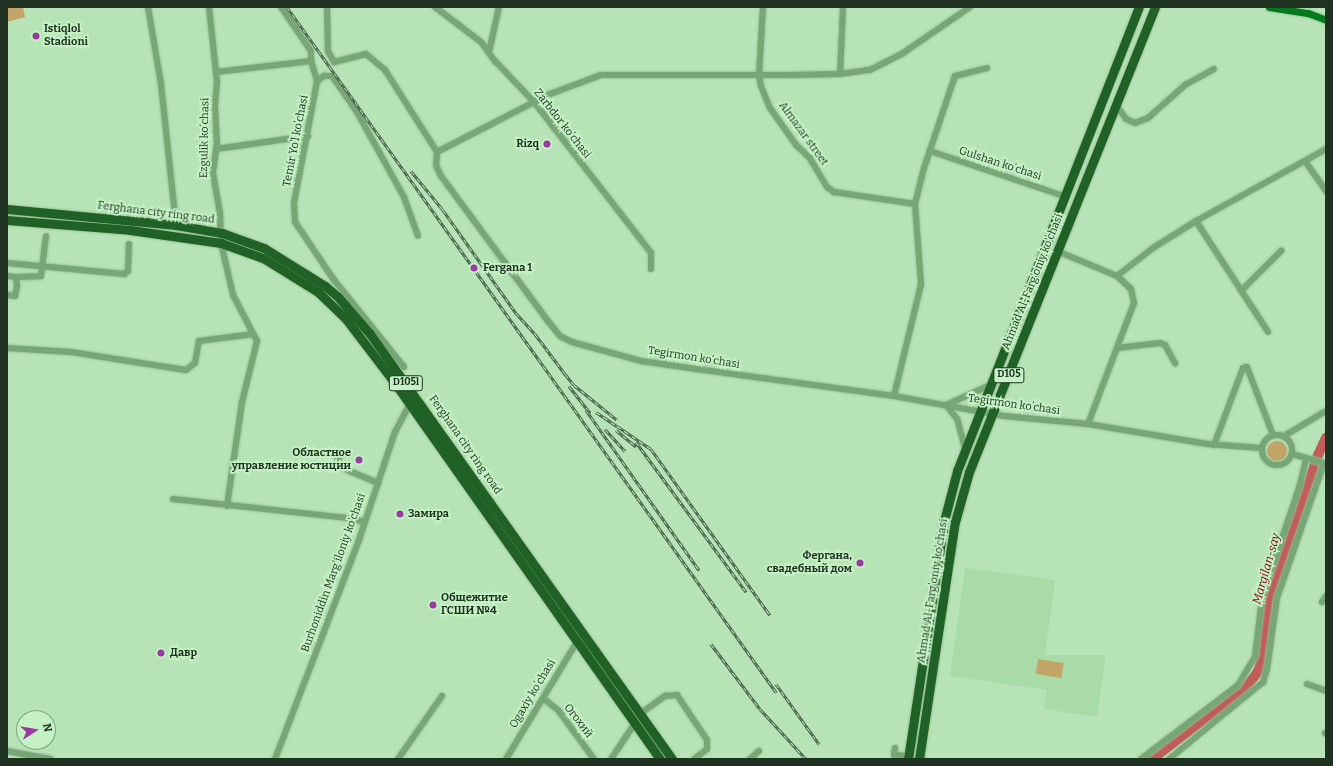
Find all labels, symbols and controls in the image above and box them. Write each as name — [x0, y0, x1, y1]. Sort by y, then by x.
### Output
place label: Istiqlol Stadioni — [44, 23, 88, 49]
marker: Istiqlol Stadioni — [31, 31, 41, 41]
street label: Zarbdor koʻchasi — [531, 87, 593, 161]
street label: Temir Yoʻl koʻchasi — [281, 94, 311, 188]
street label: Ezgulik koʻchasi — [198, 98, 212, 178]
street label: Almazar street — [775, 100, 831, 168]
place label: Rizq — [516, 137, 539, 151]
marker: Rizq — [542, 139, 552, 149]
street label: Gulshan koʻchasi — [957, 144, 1043, 184]
street label: Ferghana city ring road — [97, 199, 215, 227]
street label: Ahmad Al-Farg'oniy ko'chasi — [1000, 212, 1066, 352]
place label: Fergana 1 — [483, 261, 532, 275]
marker: Fergana 1 — [468, 262, 480, 274]
street label: Tegirmon koʻchasi — [647, 344, 741, 372]
road number: D105 — [993, 367, 1025, 383]
road number: D105l — [388, 375, 424, 391]
street label: Tegirmon koʻchasi — [967, 392, 1061, 418]
street label: Ferghana city ring road — [426, 393, 504, 497]
place label: Областное управление юстиции — [232, 447, 351, 473]
marker: Областное управление юстиции — [354, 455, 364, 465]
street label: Burhoniddin Marg'iloniy ko'chasi — [299, 492, 369, 654]
place label: Замира — [408, 507, 449, 521]
marker: Замира — [395, 509, 405, 519]
street label: Ahmad Al-Farg'oniy ko'chasi — [915, 518, 951, 664]
water label: Margilan-say — [1250, 532, 1284, 606]
place label: Фергана, свадебный дом — [767, 550, 852, 576]
marker: Фергана, свадебный дом — [855, 558, 865, 568]
place label: Общежитие ГСШИ №4 — [441, 592, 508, 618]
marker: Общежитие ГСШИ №4 — [428, 600, 438, 610]
place label: Давр — [170, 646, 197, 660]
marker: Давр — [155, 647, 167, 659]
street label: Ogaxiy koʻchasi — [507, 657, 559, 731]
street label: Огохий — [561, 701, 595, 741]
north arrow — [16, 710, 56, 750]
text: N — [40, 722, 54, 733]

